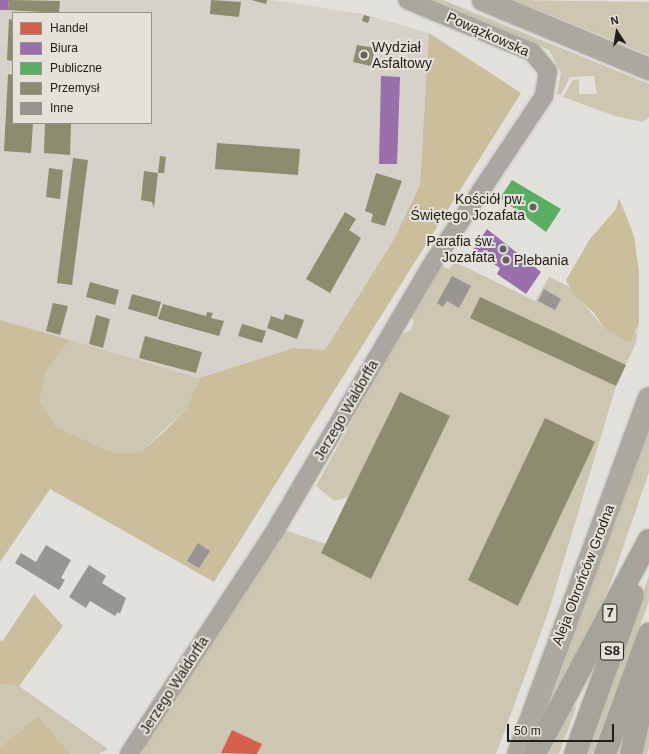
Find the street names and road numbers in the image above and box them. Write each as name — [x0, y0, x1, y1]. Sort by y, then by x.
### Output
street label: Powązkowska — [444, 8, 532, 60]
street label: Jerzego Waldorffa — [311, 357, 381, 463]
street label: Aleja Obrońców Grodna — [548, 502, 618, 648]
road number: 7 — [602, 602, 618, 624]
street label: Jerzego Waldorffa — [136, 633, 212, 737]
road number: S8 — [600, 640, 624, 662]

